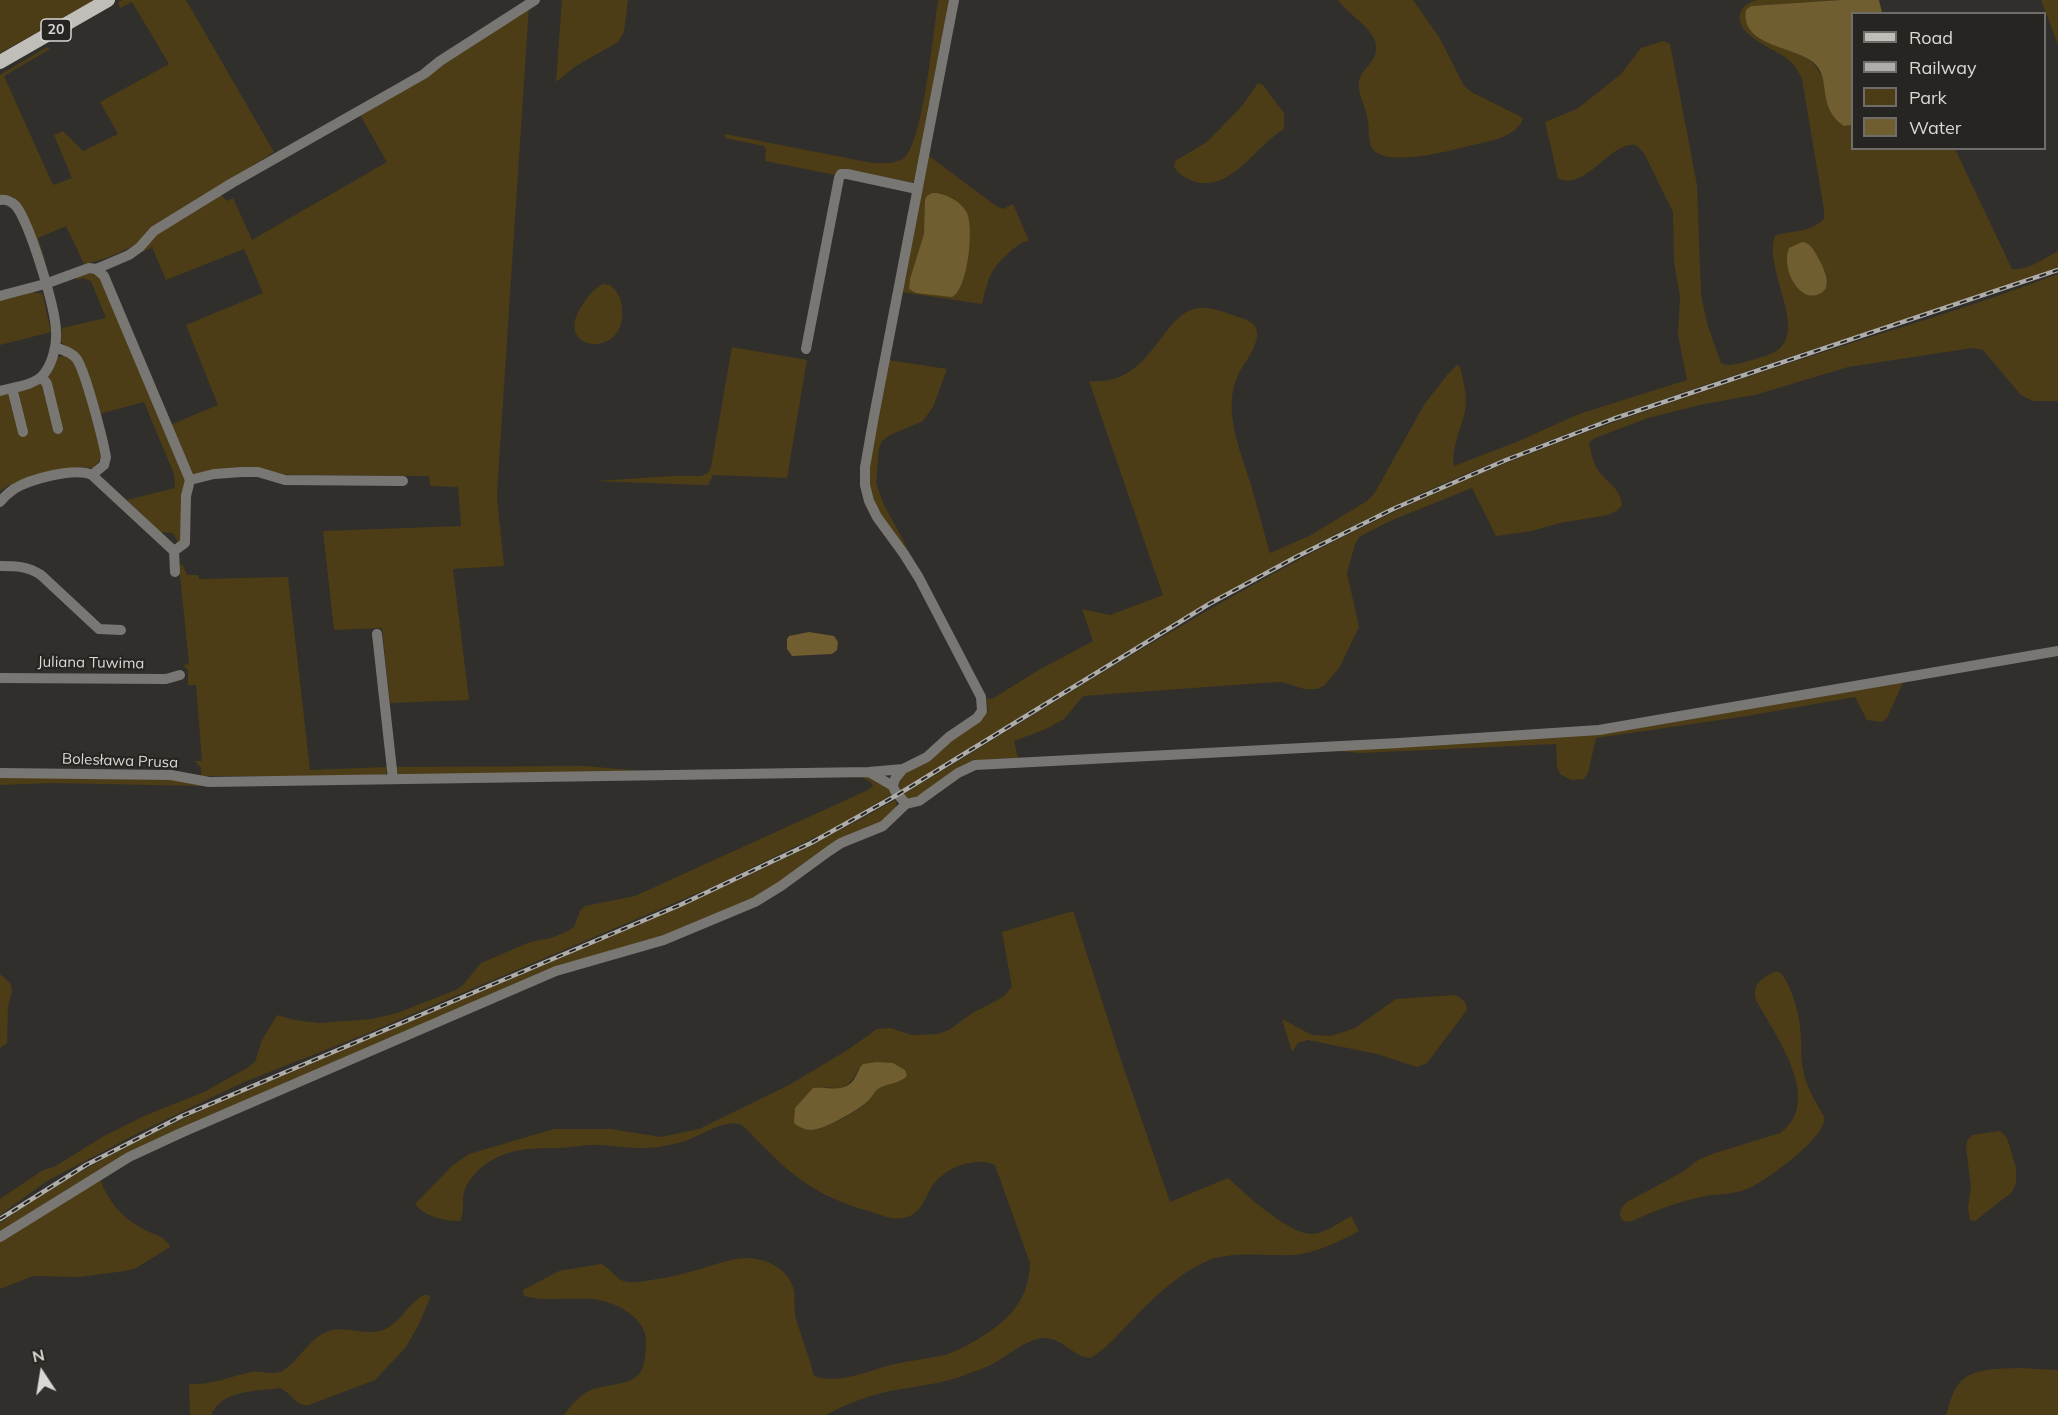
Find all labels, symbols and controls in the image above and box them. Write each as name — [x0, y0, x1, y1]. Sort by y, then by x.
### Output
legend — [1851, 12, 2046, 150]
road number: 20 — [41, 19, 71, 41]
text: Road — [1909, 26, 1953, 49]
text: Railway — [1909, 56, 1977, 79]
text: Park — [1909, 86, 1947, 109]
text: Water — [1909, 116, 1961, 139]
street label: Juliana Tuwima — [37, 653, 145, 673]
street label: Bolesława Prusa — [62, 750, 178, 772]
north arrow — [12, 1343, 72, 1403]
text: N — [30, 1344, 46, 1366]

